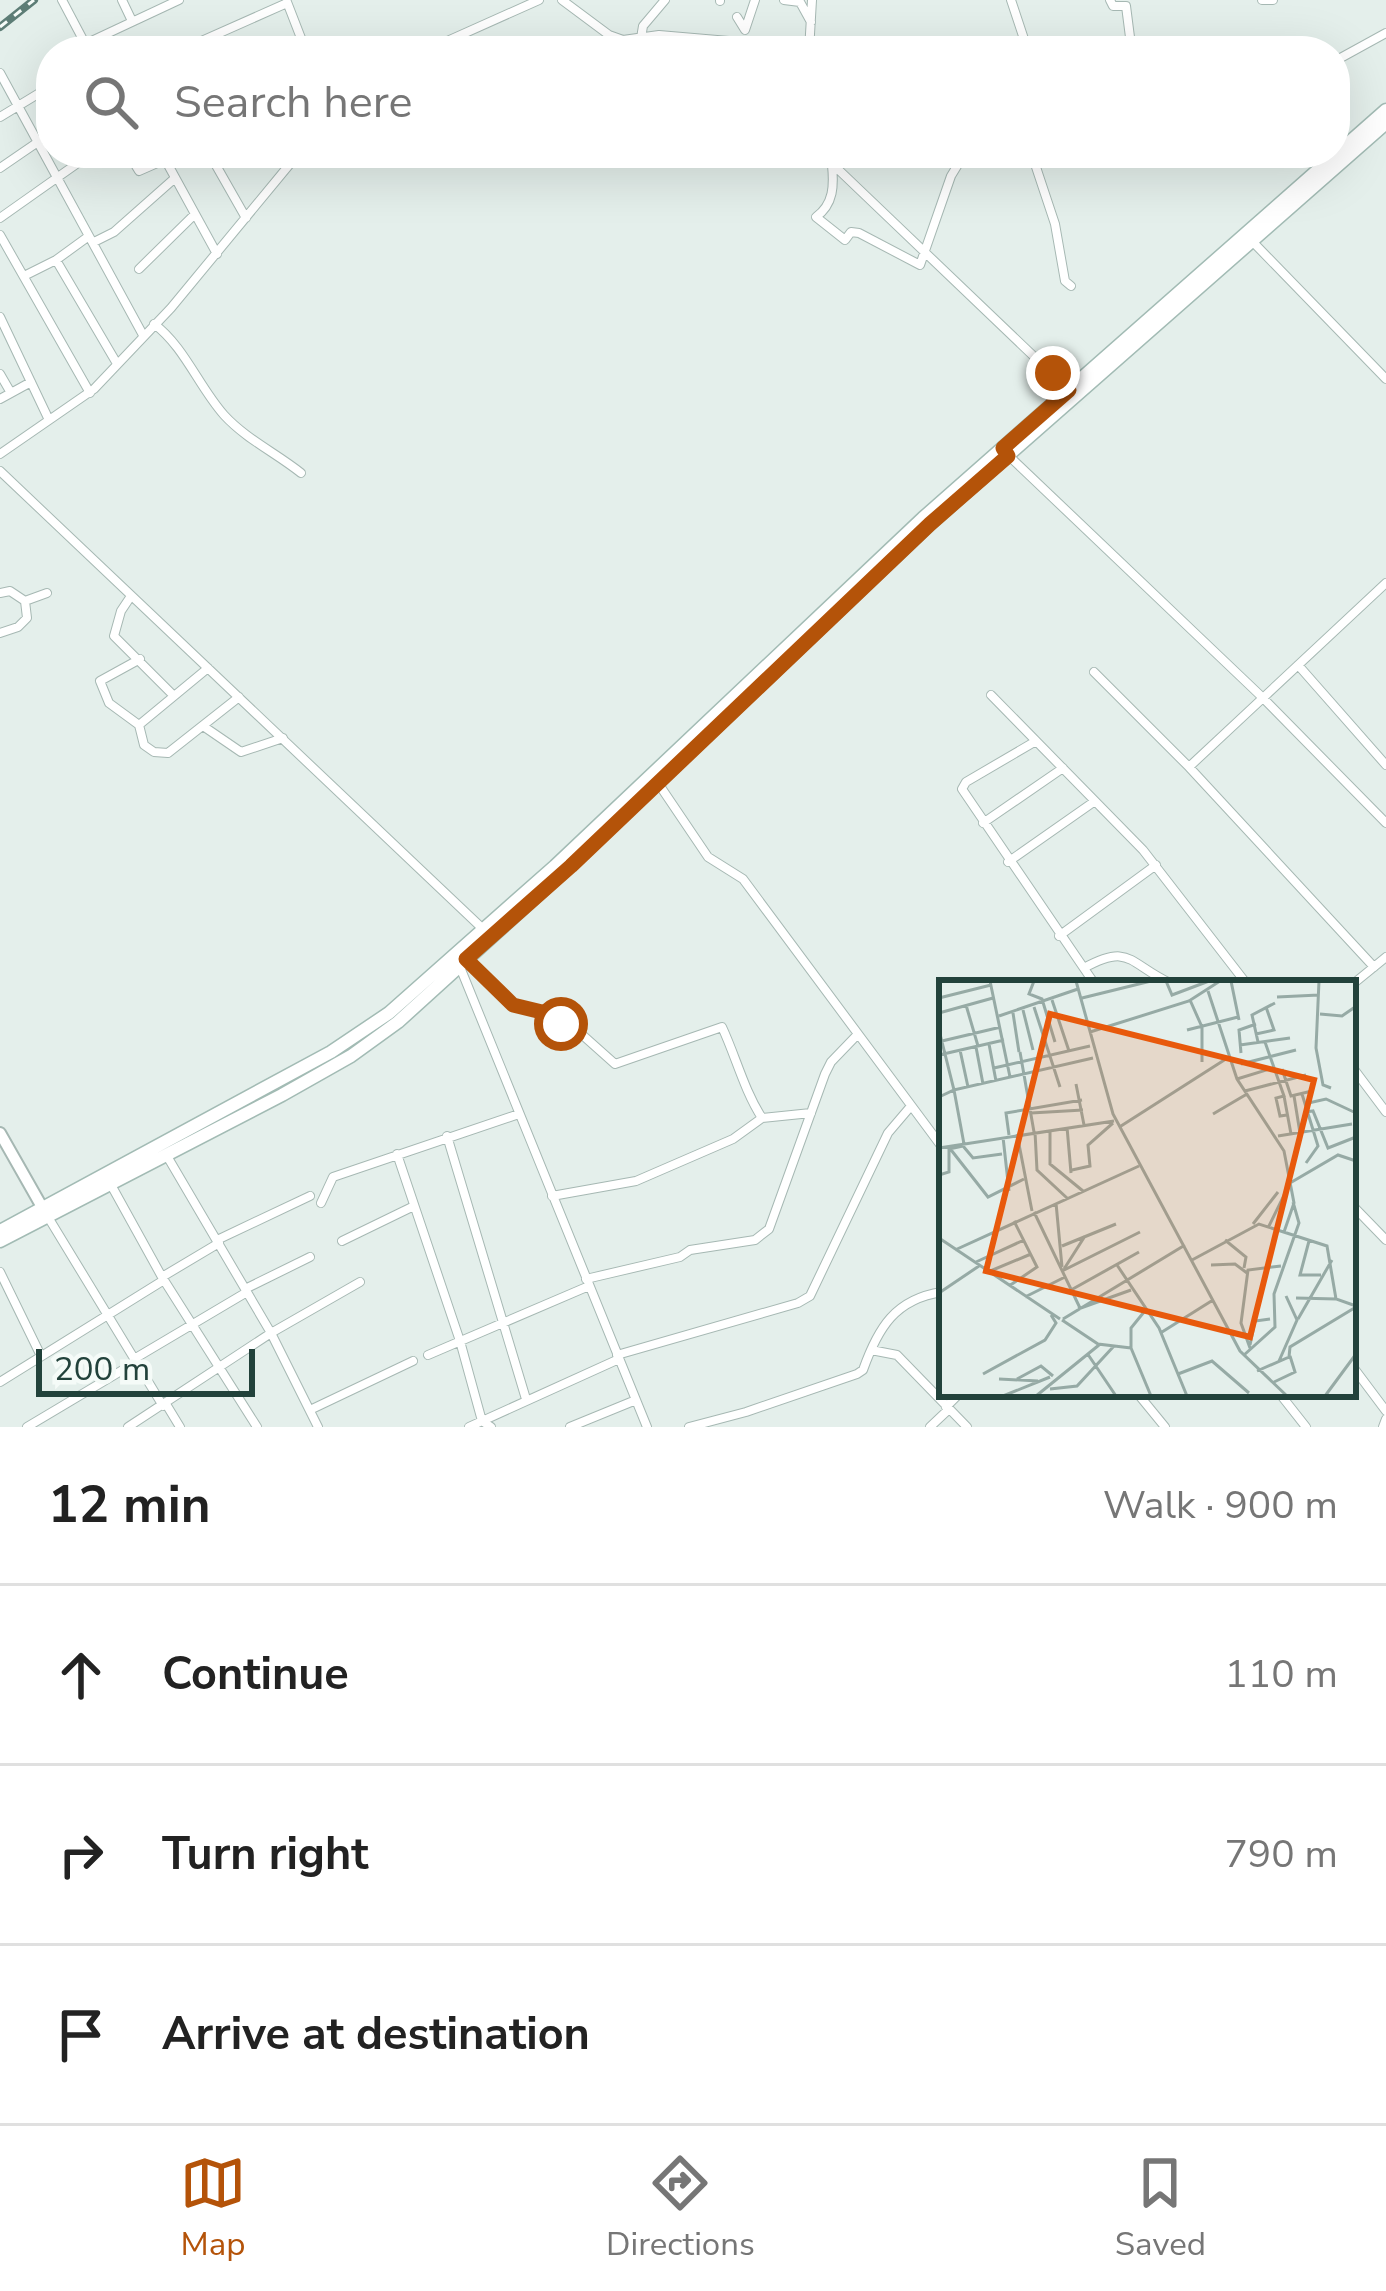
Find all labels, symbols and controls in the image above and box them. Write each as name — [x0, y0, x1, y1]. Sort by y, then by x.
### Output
search box — [36, 36, 1350, 168]
icon: search — [78, 69, 144, 135]
text: Search here — [174, 72, 413, 133]
route end — [1026, 346, 1080, 400]
inset map — [939, 980, 1356, 1397]
route start — [534, 997, 588, 1051]
scale bar — [36, 1343, 255, 1396]
text: 200 m — [54, 1347, 150, 1392]
text: 12 min — [48, 1470, 211, 1540]
text: Walk · 900 m — [1103, 1479, 1338, 1532]
icon: ahead — [48, 1642, 114, 1708]
text: Continue — [162, 1644, 349, 1705]
text: 110 m — [1224, 1648, 1338, 1701]
icon: right — [48, 1822, 114, 1888]
text: Turn right — [162, 1824, 369, 1885]
text: 790 m — [1224, 1828, 1338, 1881]
icon: arrive — [48, 2002, 114, 2068]
text: Arrive at destination — [162, 2004, 590, 2065]
tab: Map — [180, 2150, 246, 2267]
tab: Directions — [606, 2150, 755, 2267]
tab: Saved — [1115, 2150, 1206, 2267]

